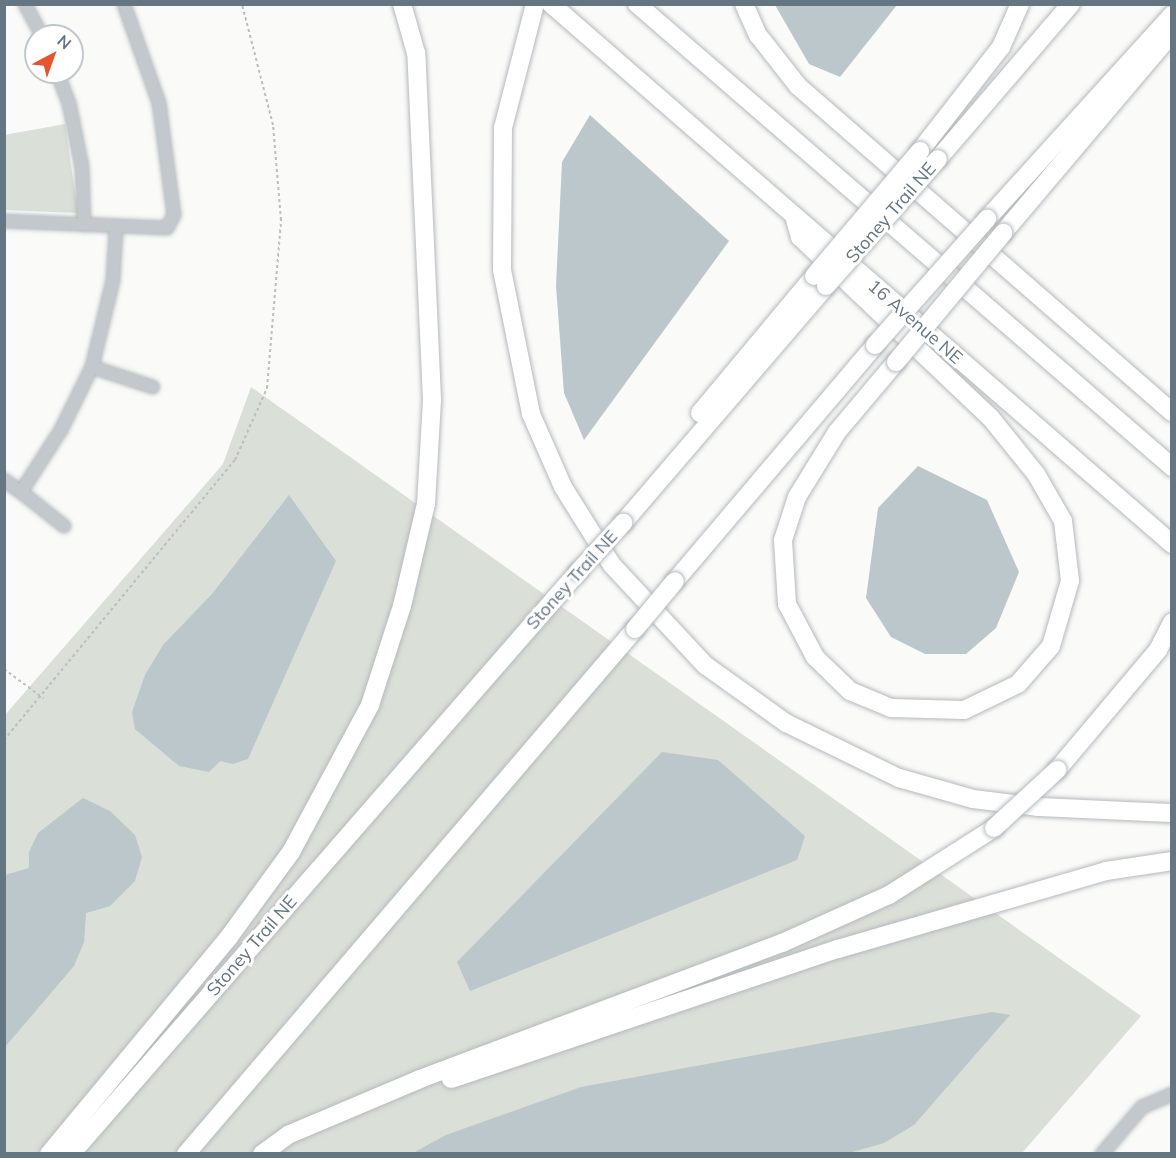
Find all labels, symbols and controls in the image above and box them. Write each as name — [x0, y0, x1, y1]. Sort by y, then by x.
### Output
north arrow — [24, 24, 84, 84]
text: N — [53, 30, 76, 53]
street label: Stoney Trail NE — [841, 158, 941, 268]
street label: 16 Avenue NE — [863, 275, 967, 369]
street label: Stoney Trail NE — [522, 526, 622, 634]
street label: Stoney Trail NE — [202, 891, 302, 1001]

